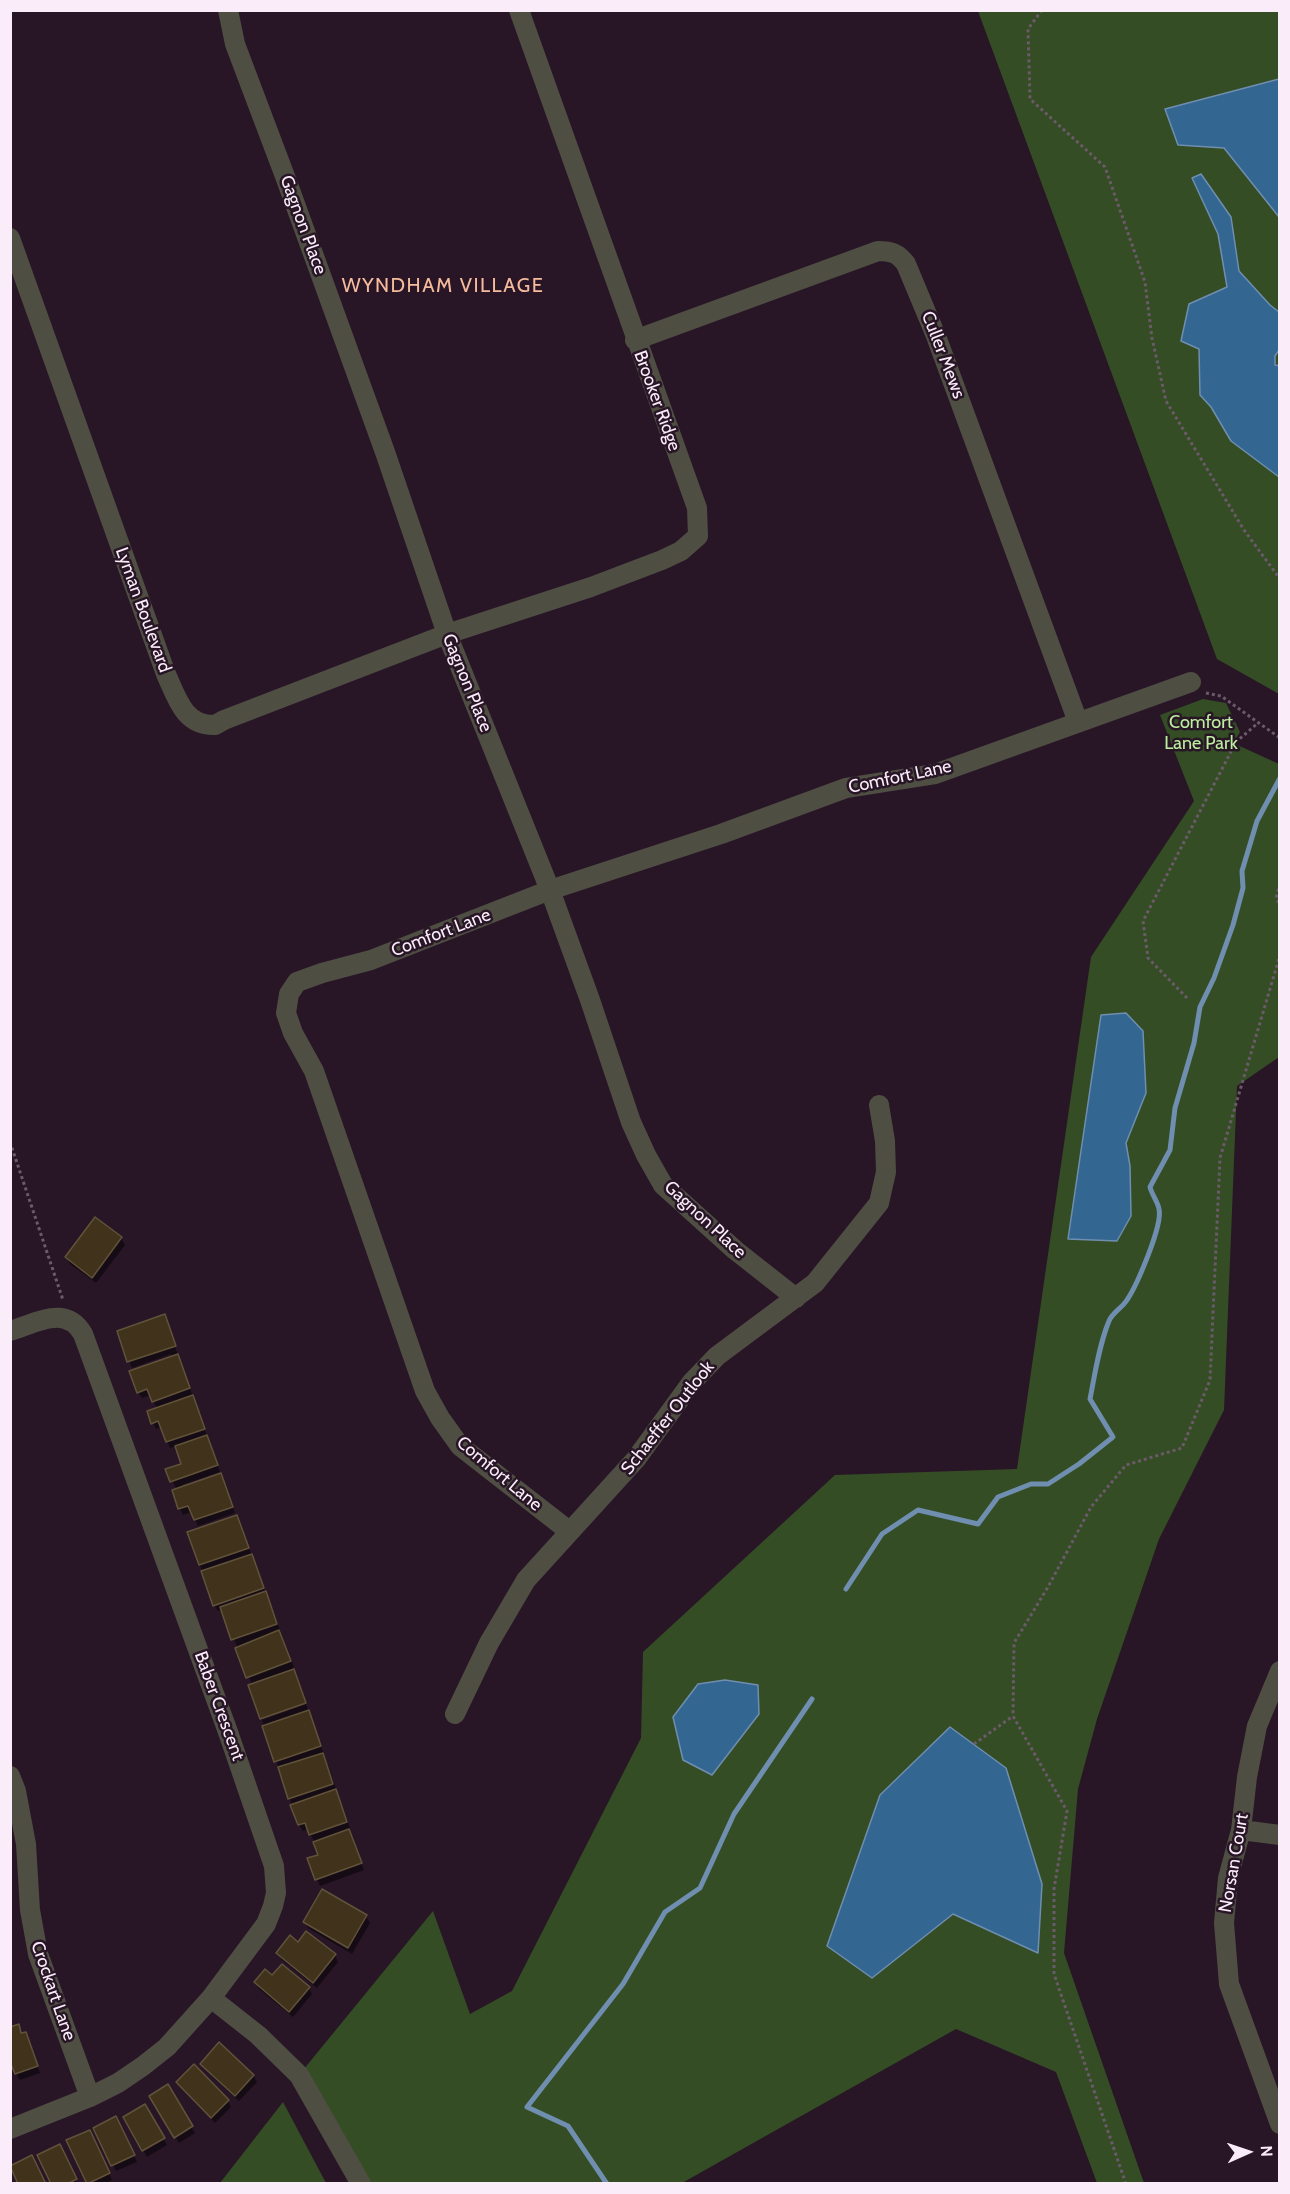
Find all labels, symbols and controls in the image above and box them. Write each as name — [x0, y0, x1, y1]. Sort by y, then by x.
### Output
street label: Gagnon Place — [275, 172, 331, 278]
district label: WYNDHAM VILLAGE — [342, 274, 544, 298]
street label: Culler Mews — [916, 308, 970, 402]
street label: Brooker Ridge — [629, 348, 685, 454]
street label: Lyman Boulevard — [110, 545, 176, 675]
street label: Gagnon Place — [437, 631, 497, 735]
park label: Comfort Lane Park — [1164, 712, 1238, 754]
street label: Comfort Lane — [846, 756, 954, 798]
street label: Comfort Lane — [388, 904, 494, 962]
street label: Gagnon Place — [660, 1177, 750, 1263]
street label: Schaeffer Outlook — [617, 1357, 719, 1479]
street label: Comfort Lane — [452, 1432, 546, 1516]
street label: Baber Crescent — [189, 1648, 249, 1764]
street label: Norsan Court — [1215, 1812, 1253, 1914]
street label: Crockart Lane — [26, 1938, 80, 2044]
north arrow — [1218, 2122, 1278, 2182]
text: N — [1257, 2145, 1276, 2157]

